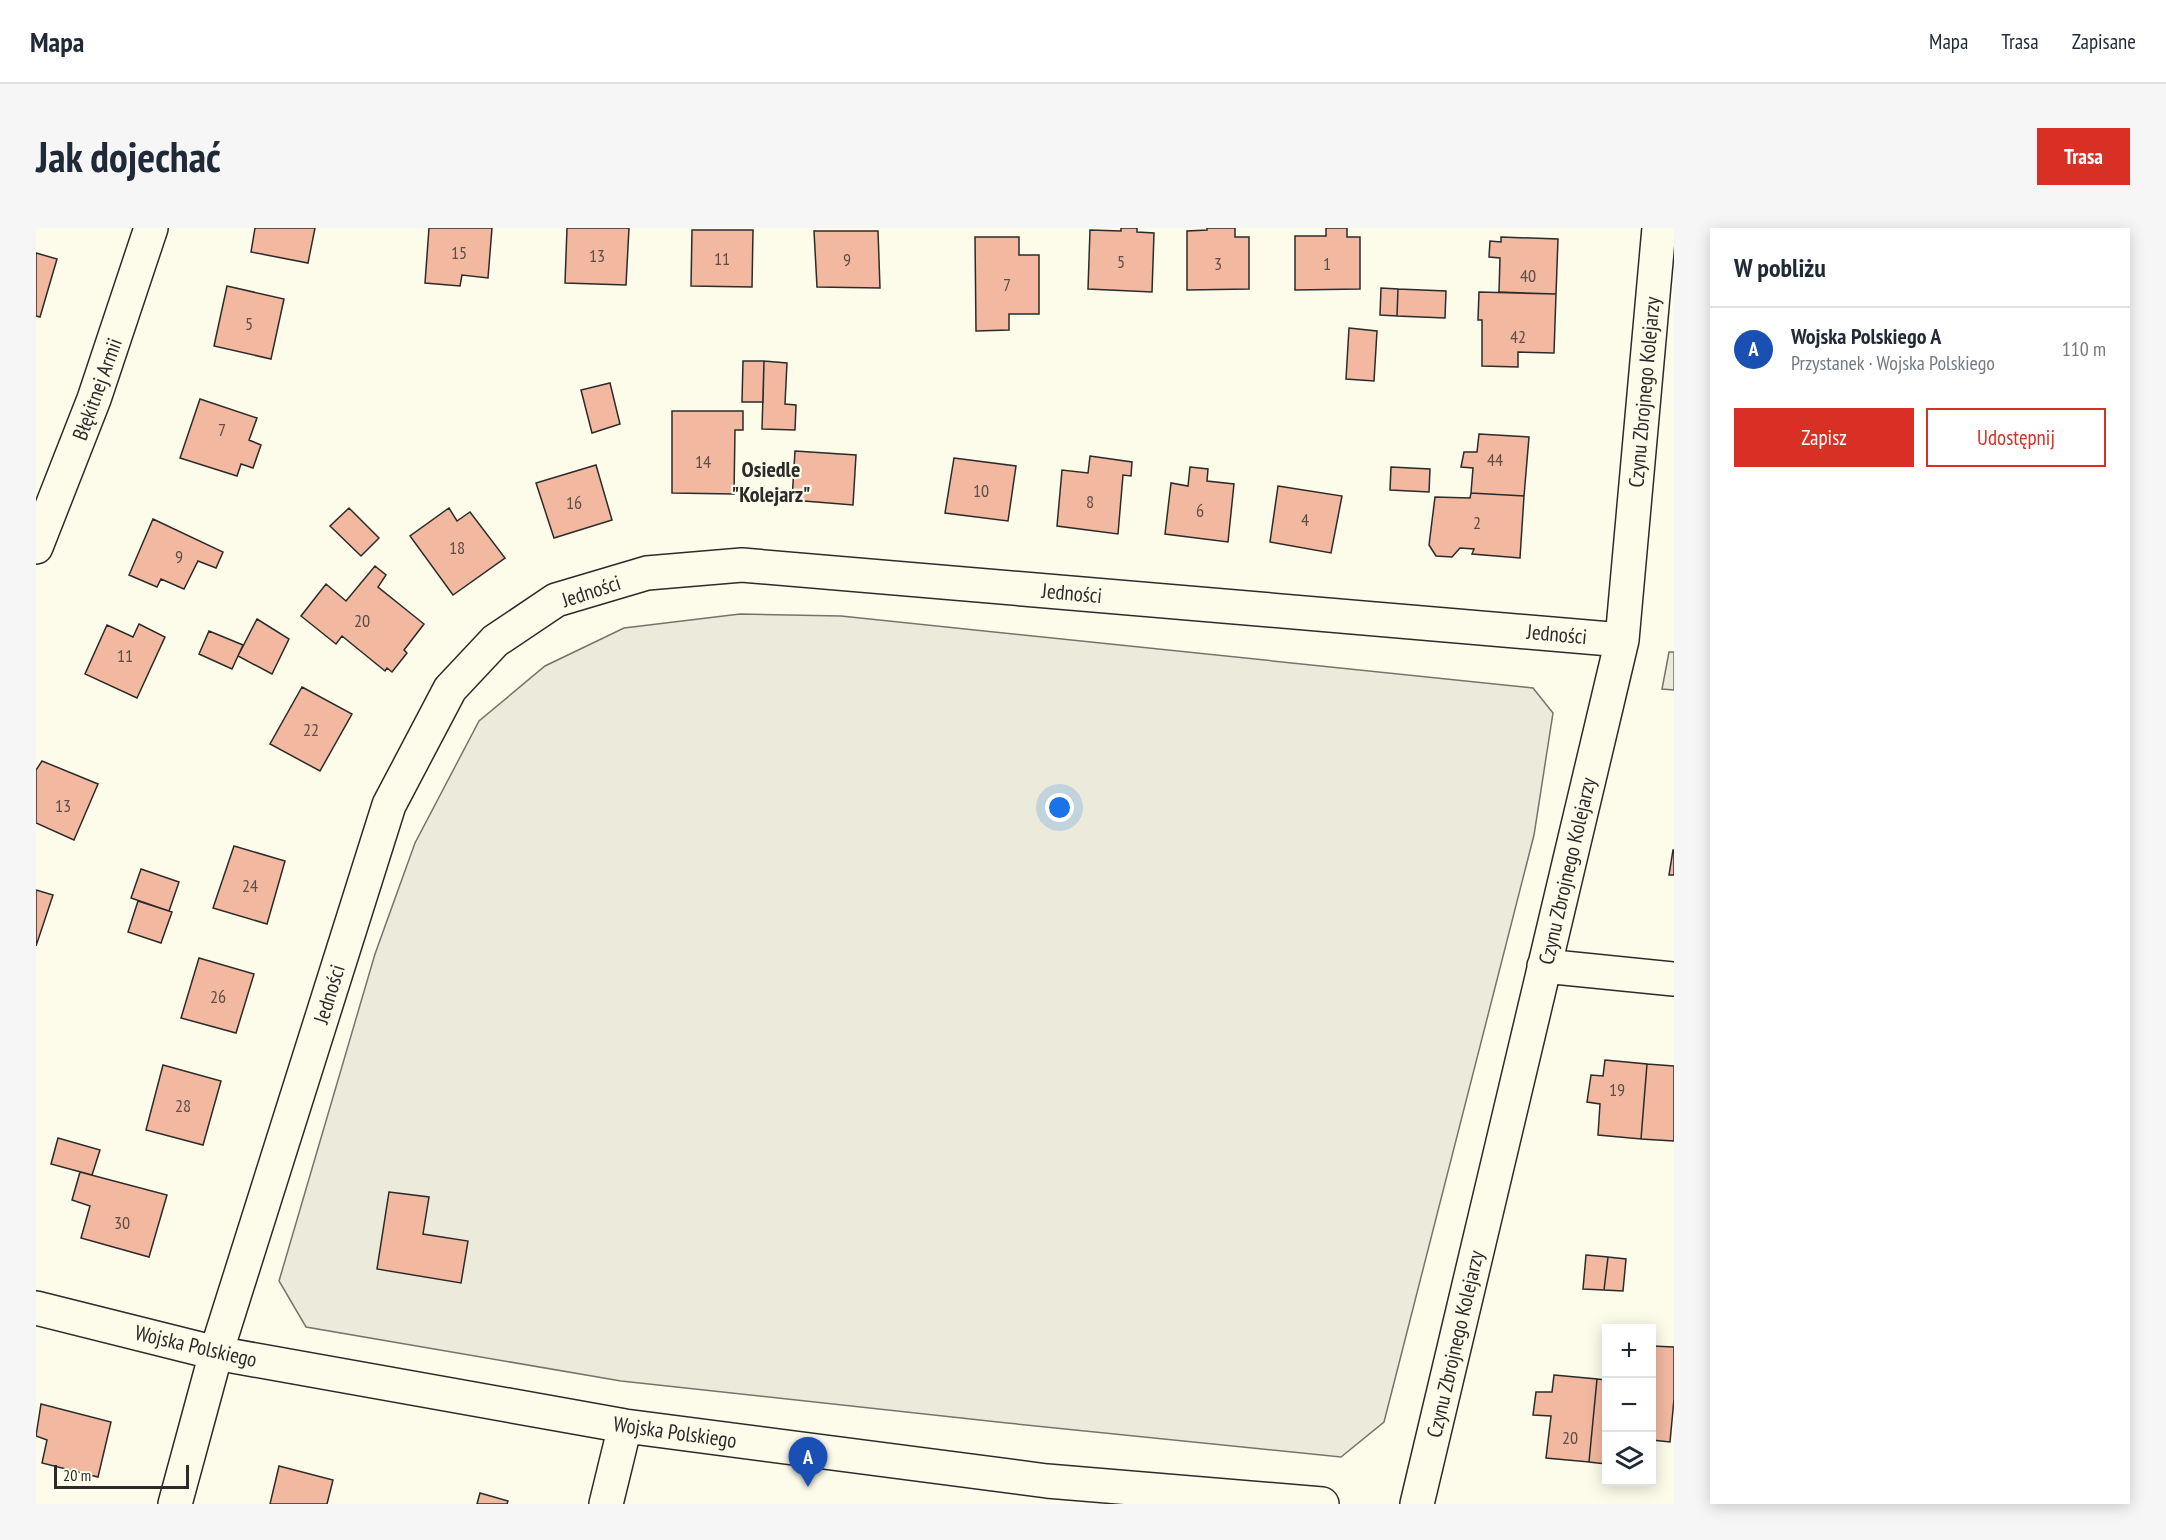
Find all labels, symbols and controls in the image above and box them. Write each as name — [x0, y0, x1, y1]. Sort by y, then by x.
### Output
text: Mapa — [30, 23, 84, 60]
text: Mapa — [1929, 28, 1968, 55]
text: Trasa — [2001, 28, 2039, 55]
text: Zapisane — [2072, 28, 2136, 55]
button: Trasa — [2037, 128, 2130, 185]
text: Jak dojechać — [36, 129, 221, 184]
house number: 15 — [451, 241, 467, 264]
house number: 13 — [589, 244, 605, 267]
house number: 11 — [714, 247, 730, 270]
house number: 9 — [843, 248, 851, 271]
house number: 5 — [1117, 250, 1125, 273]
text: W pobliżu — [1734, 251, 1826, 284]
house number: 3 — [1214, 252, 1222, 275]
house number: 1 — [1323, 252, 1331, 275]
house number: 40 — [1520, 264, 1536, 287]
house number: 7 — [1003, 273, 1011, 296]
street label: Czynu Zbrojnego Kolejarzy — [1622, 295, 1666, 488]
house number: 5 — [245, 312, 253, 335]
text: Wojska Polskiego A — [1791, 322, 1941, 350]
house number: 42 — [1510, 325, 1526, 348]
street label: Błękitnej Armii — [66, 334, 128, 444]
text: A — [1748, 336, 1759, 362]
text: 110 m — [2062, 336, 2106, 362]
text: Przystanek · Wojska Polskiego — [1791, 350, 1995, 376]
button: Zapisz — [1734, 408, 1914, 467]
button: Udostępnij — [1926, 408, 2106, 467]
house number: 7 — [218, 418, 226, 441]
house number: 44 — [1487, 448, 1503, 471]
house number: 14 — [695, 450, 711, 473]
district label: Osiedle "Kolejarz" — [731, 455, 811, 508]
house number: 10 — [973, 479, 989, 502]
house number: 8 — [1086, 490, 1094, 513]
house number: 16 — [566, 491, 582, 514]
house number: 6 — [1196, 499, 1204, 522]
house number: 4 — [1301, 508, 1309, 531]
house number: 2 — [1473, 511, 1481, 534]
house number: 18 — [449, 536, 465, 559]
house number: 9 — [175, 545, 183, 568]
street label: Jedności — [557, 569, 624, 613]
street label: Jedności — [1040, 577, 1103, 609]
house number: 20 — [354, 609, 370, 632]
street label: Jedności — [1525, 618, 1588, 650]
house number: 11 — [117, 644, 133, 667]
house number: 22 — [303, 718, 319, 741]
street label: Czynu Zbrojnego Kolejarzy — [1532, 775, 1602, 967]
your location — [1045, 793, 1074, 822]
house number: 13 — [55, 794, 71, 817]
house number: 24 — [242, 874, 258, 897]
street label: Jedności — [307, 961, 351, 1028]
house number: 26 — [210, 985, 226, 1008]
house number: 19 — [1609, 1078, 1625, 1101]
house number: 28 — [175, 1094, 191, 1117]
house number: 30 — [114, 1211, 130, 1234]
street label: Czynu Zbrojnego Kolejarzy — [1420, 1248, 1490, 1440]
street label: Wojska Polskiego — [132, 1319, 260, 1373]
map controls — [1602, 1324, 1656, 1486]
button: + — [1602, 1324, 1656, 1378]
button: − — [1602, 1378, 1656, 1432]
street label: Wojska Polskiego — [612, 1410, 738, 1454]
house number: 20 — [1562, 1426, 1578, 1449]
button: layers — [1602, 1432, 1656, 1486]
pin: A — [788, 1438, 828, 1487]
scale bar — [54, 1462, 189, 1490]
text: 20 m — [63, 1465, 91, 1485]

